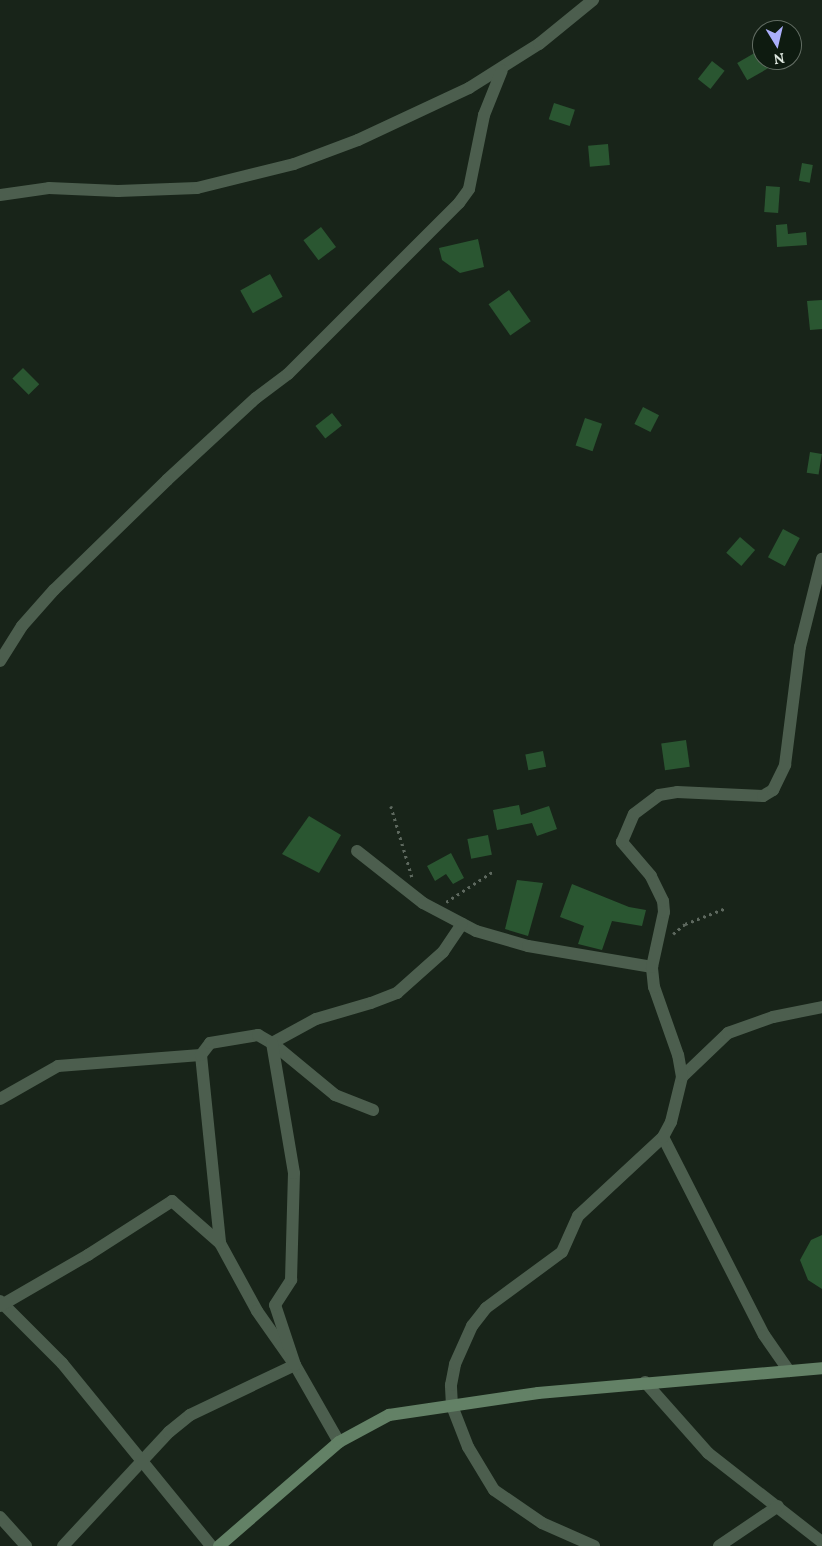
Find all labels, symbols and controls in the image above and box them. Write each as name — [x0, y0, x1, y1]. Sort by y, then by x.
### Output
north arrow — [752, 20, 802, 70]
text: N — [772, 49, 786, 69]

